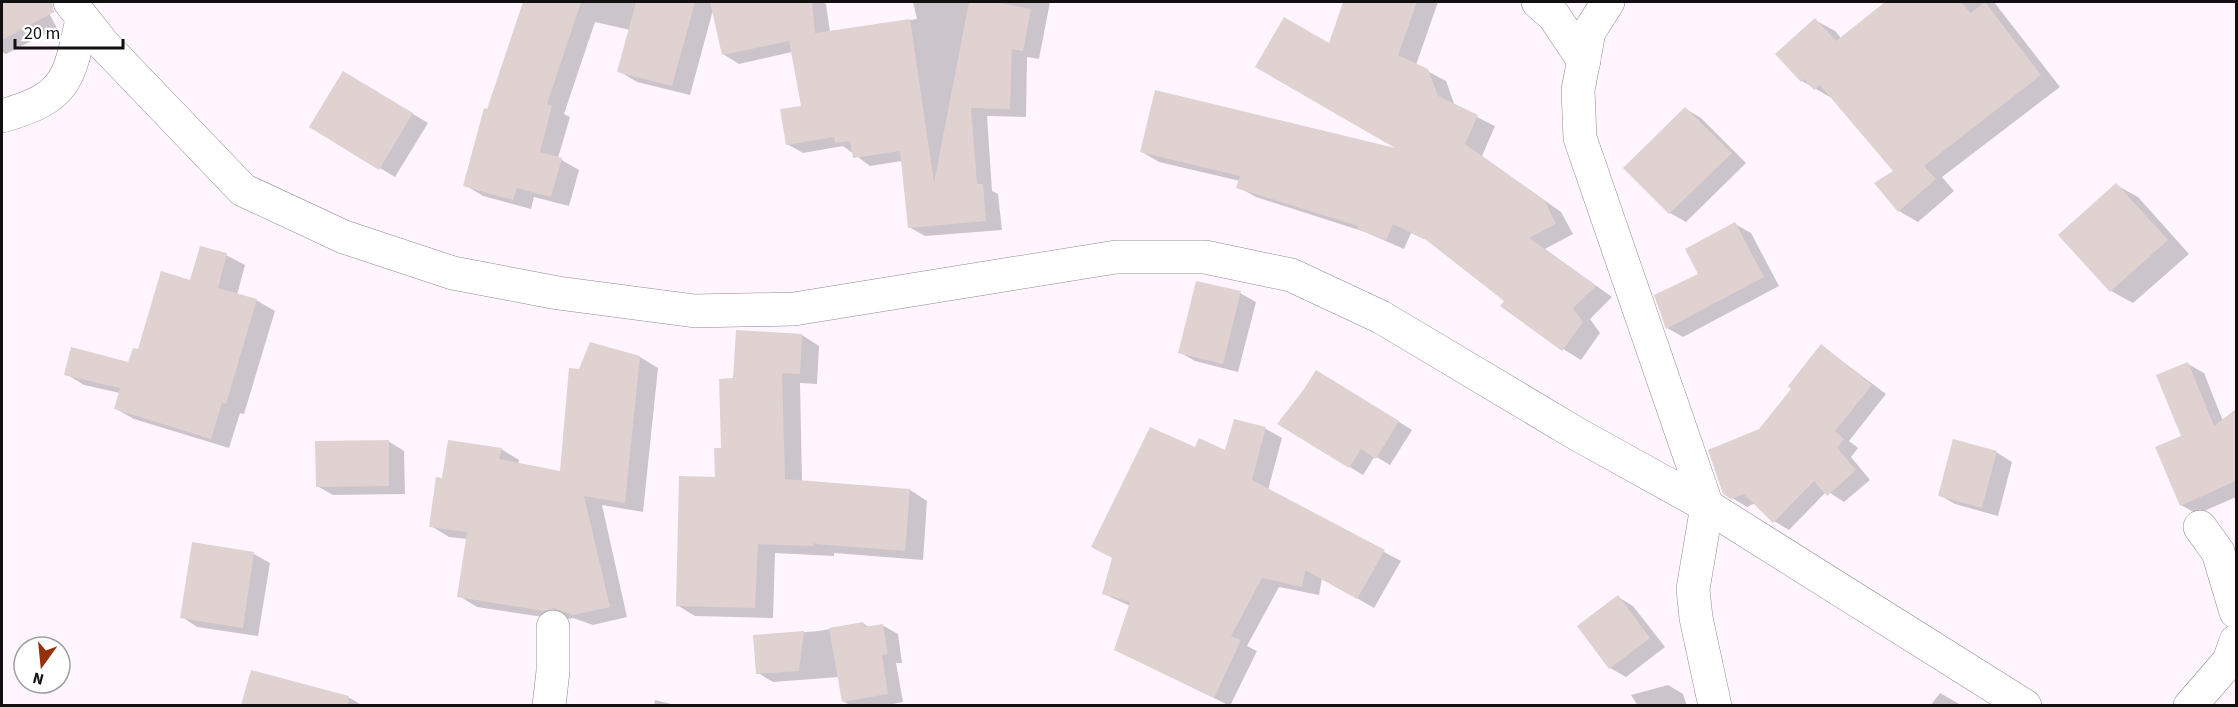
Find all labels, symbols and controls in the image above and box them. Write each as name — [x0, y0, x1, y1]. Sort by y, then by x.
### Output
scale bar — [15, 12, 123, 50]
text: 20 m — [24, 21, 60, 46]
north arrow — [12, 635, 72, 695]
text: N — [30, 667, 46, 691]

